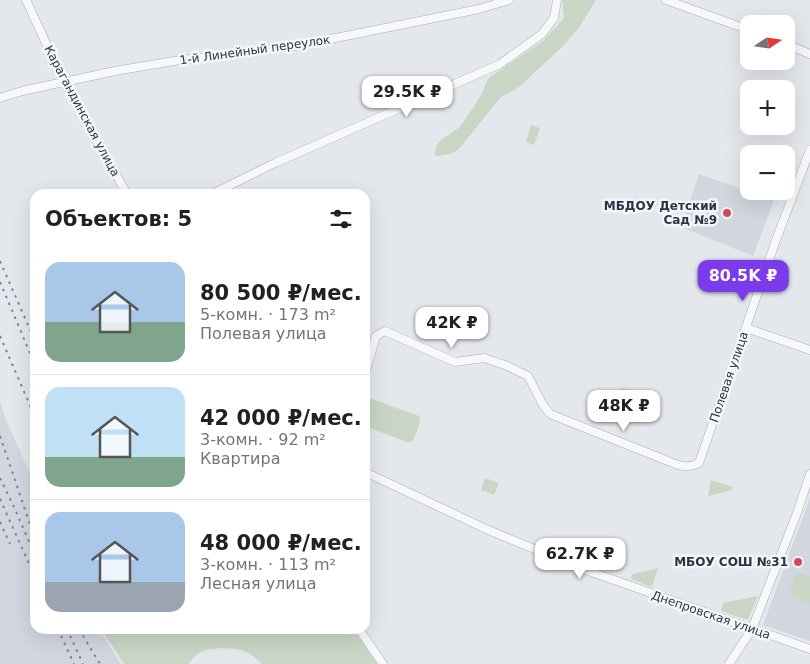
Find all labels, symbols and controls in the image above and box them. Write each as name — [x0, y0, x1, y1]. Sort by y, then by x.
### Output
north arrow — [740, 15, 795, 70]
map controls — [740, 15, 795, 200]
street label: 1-й Линейный переулок — [179, 32, 331, 68]
street label: Карагандинская улица — [41, 43, 123, 179]
pin: 29.5K ₽ — [361, 76, 453, 118]
button: + — [740, 80, 795, 135]
text: 29.5K ₽ — [373, 82, 441, 101]
button: − — [740, 145, 795, 200]
place label: МБДОУ Детский Сад №9 — [604, 199, 717, 227]
icon: filters — [327, 205, 355, 233]
text: Объектов: 5 — [45, 207, 192, 231]
marker: МБДОУ Детский Сад №9 — [721, 207, 733, 219]
pin: 80.5K ₽ — [697, 260, 789, 302]
text: 80.5K ₽ — [709, 266, 777, 285]
text: 80 500 ₽/мес. — [200, 281, 362, 305]
icon: home — [85, 282, 145, 342]
text: 5-комн. · 173 m² — [200, 305, 336, 324]
pin: 42K ₽ — [417, 306, 487, 349]
text: 42K ₽ — [426, 313, 478, 332]
text: Полевая улица — [200, 324, 327, 343]
street label: Полевая улица — [707, 330, 751, 424]
pin: 48K ₽ — [589, 390, 659, 432]
text: 48K ₽ — [598, 396, 650, 415]
text: 42 000 ₽/мес. — [200, 406, 362, 430]
icon: home — [85, 407, 145, 467]
text: 3-комн. · 92 m² — [200, 430, 326, 449]
text: Квартира — [200, 449, 280, 468]
text: 48 000 ₽/мес. — [200, 531, 362, 555]
icon: home — [85, 532, 145, 592]
pin: 62.7K ₽ — [534, 538, 626, 580]
text: 62.7K ₽ — [546, 544, 614, 563]
text: 3-комн. · 113 m² — [200, 555, 336, 574]
place label: МБОУ СОШ №31 — [674, 555, 788, 569]
marker: МБОУ СОШ №31 — [792, 556, 804, 568]
text: Лесная улица — [200, 574, 316, 593]
street label: Днепровская улица — [650, 588, 772, 642]

